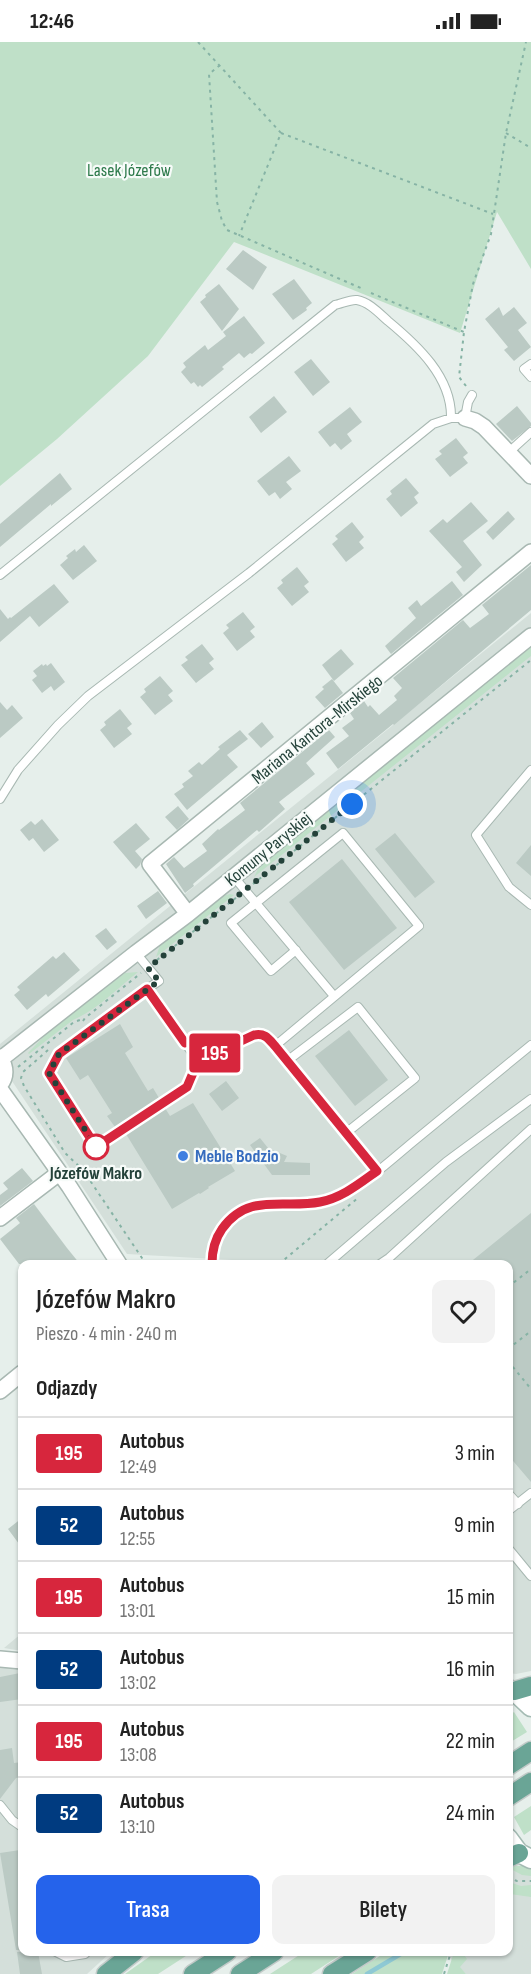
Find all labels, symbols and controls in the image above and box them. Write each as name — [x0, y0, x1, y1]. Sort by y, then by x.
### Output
text: 12:46 — [30, 8, 74, 35]
park label: Lasek Józefów — [87, 160, 171, 181]
street label: Mariana Kantora-Mirskiego — [248, 670, 387, 789]
your location — [337, 789, 367, 819]
street label: Komuny Paryskiej — [221, 808, 316, 891]
line badge: 195 — [180, 1034, 250, 1072]
text: 195 — [201, 1041, 229, 1066]
marker: Józefów Makro — [83, 1134, 109, 1160]
place label: Meble Bodzio — [195, 1146, 279, 1167]
marker: Meble Bodzio — [176, 1149, 190, 1163]
place label: Józefów Makro — [49, 1163, 142, 1184]
button: heart — [432, 1280, 495, 1343]
text: Józefów Makro — [36, 1283, 176, 1316]
text: Pieszo · 4 min · 240 m — [36, 1322, 177, 1346]
text: Odjazdy — [36, 1375, 97, 1402]
text: Autobus — [120, 1428, 184, 1455]
text: 3 min — [455, 1440, 495, 1467]
text: 195 — [55, 1441, 83, 1466]
text: 12:49 — [120, 1455, 157, 1479]
text: Autobus — [120, 1500, 184, 1527]
text: 9 min — [454, 1512, 495, 1539]
text: 52 — [60, 1513, 78, 1538]
text: 12:55 — [120, 1527, 155, 1551]
text: Autobus — [120, 1572, 184, 1599]
text: 15 min — [447, 1584, 495, 1611]
text: 195 — [55, 1585, 83, 1610]
text: 13:01 — [120, 1599, 155, 1623]
text: Autobus — [120, 1644, 184, 1671]
text: 16 min — [447, 1656, 495, 1683]
text: 52 — [60, 1657, 78, 1682]
text: 13:02 — [120, 1671, 156, 1695]
text: Autobus — [120, 1716, 184, 1743]
text: 22 min — [446, 1728, 495, 1755]
text: 195 — [55, 1729, 83, 1754]
text: 13:08 — [120, 1743, 157, 1767]
text: Autobus — [120, 1788, 184, 1815]
text: 24 min — [446, 1800, 495, 1827]
text: 52 — [60, 1801, 78, 1826]
text: 13:10 — [120, 1815, 155, 1839]
button: Trasa — [36, 1875, 260, 1944]
button: Bilety — [272, 1875, 495, 1944]

